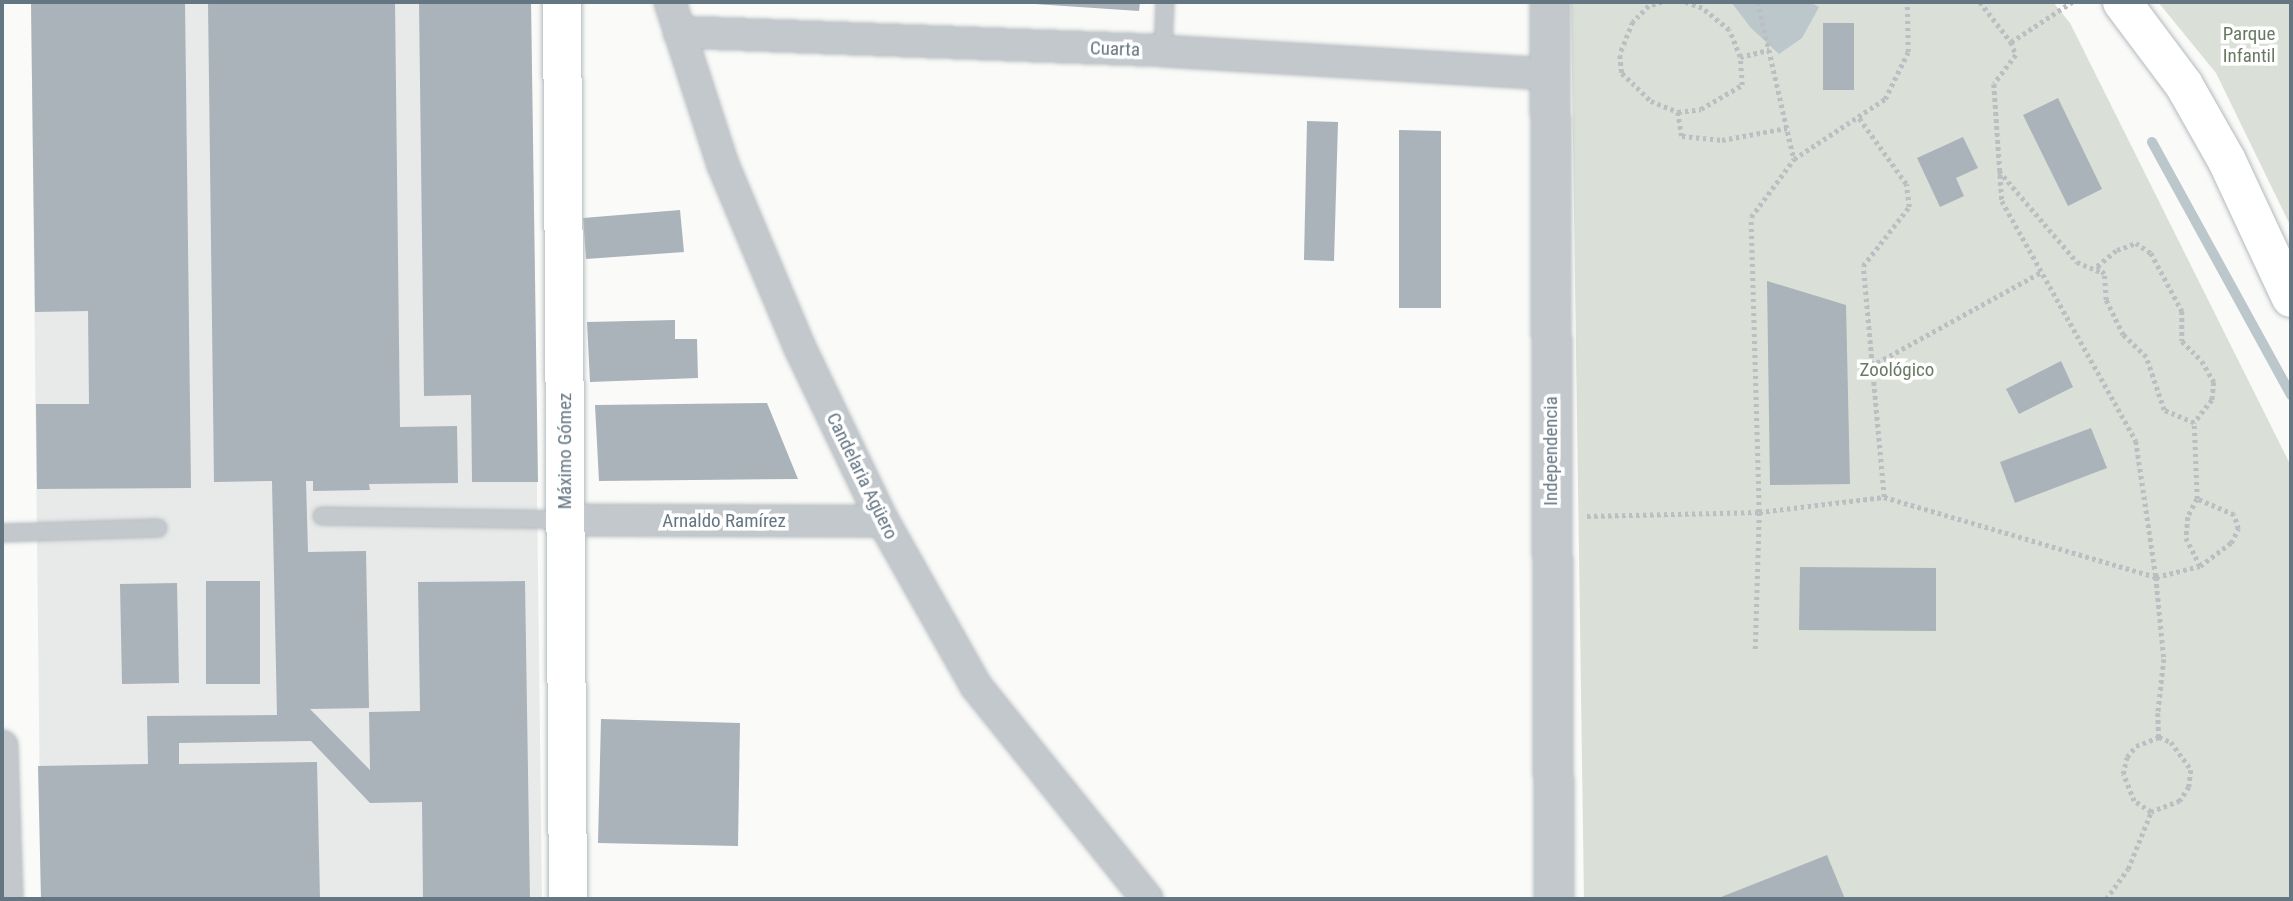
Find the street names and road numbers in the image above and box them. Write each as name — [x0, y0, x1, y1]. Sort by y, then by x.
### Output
street label: Cuarta — [1090, 37, 1140, 61]
street label: Máximo Gómez — [554, 393, 576, 509]
street label: Independencia — [1540, 396, 1562, 506]
street label: Candelaria Agüero — [821, 409, 903, 543]
street label: Arnaldo Ramírez — [662, 510, 786, 532]

